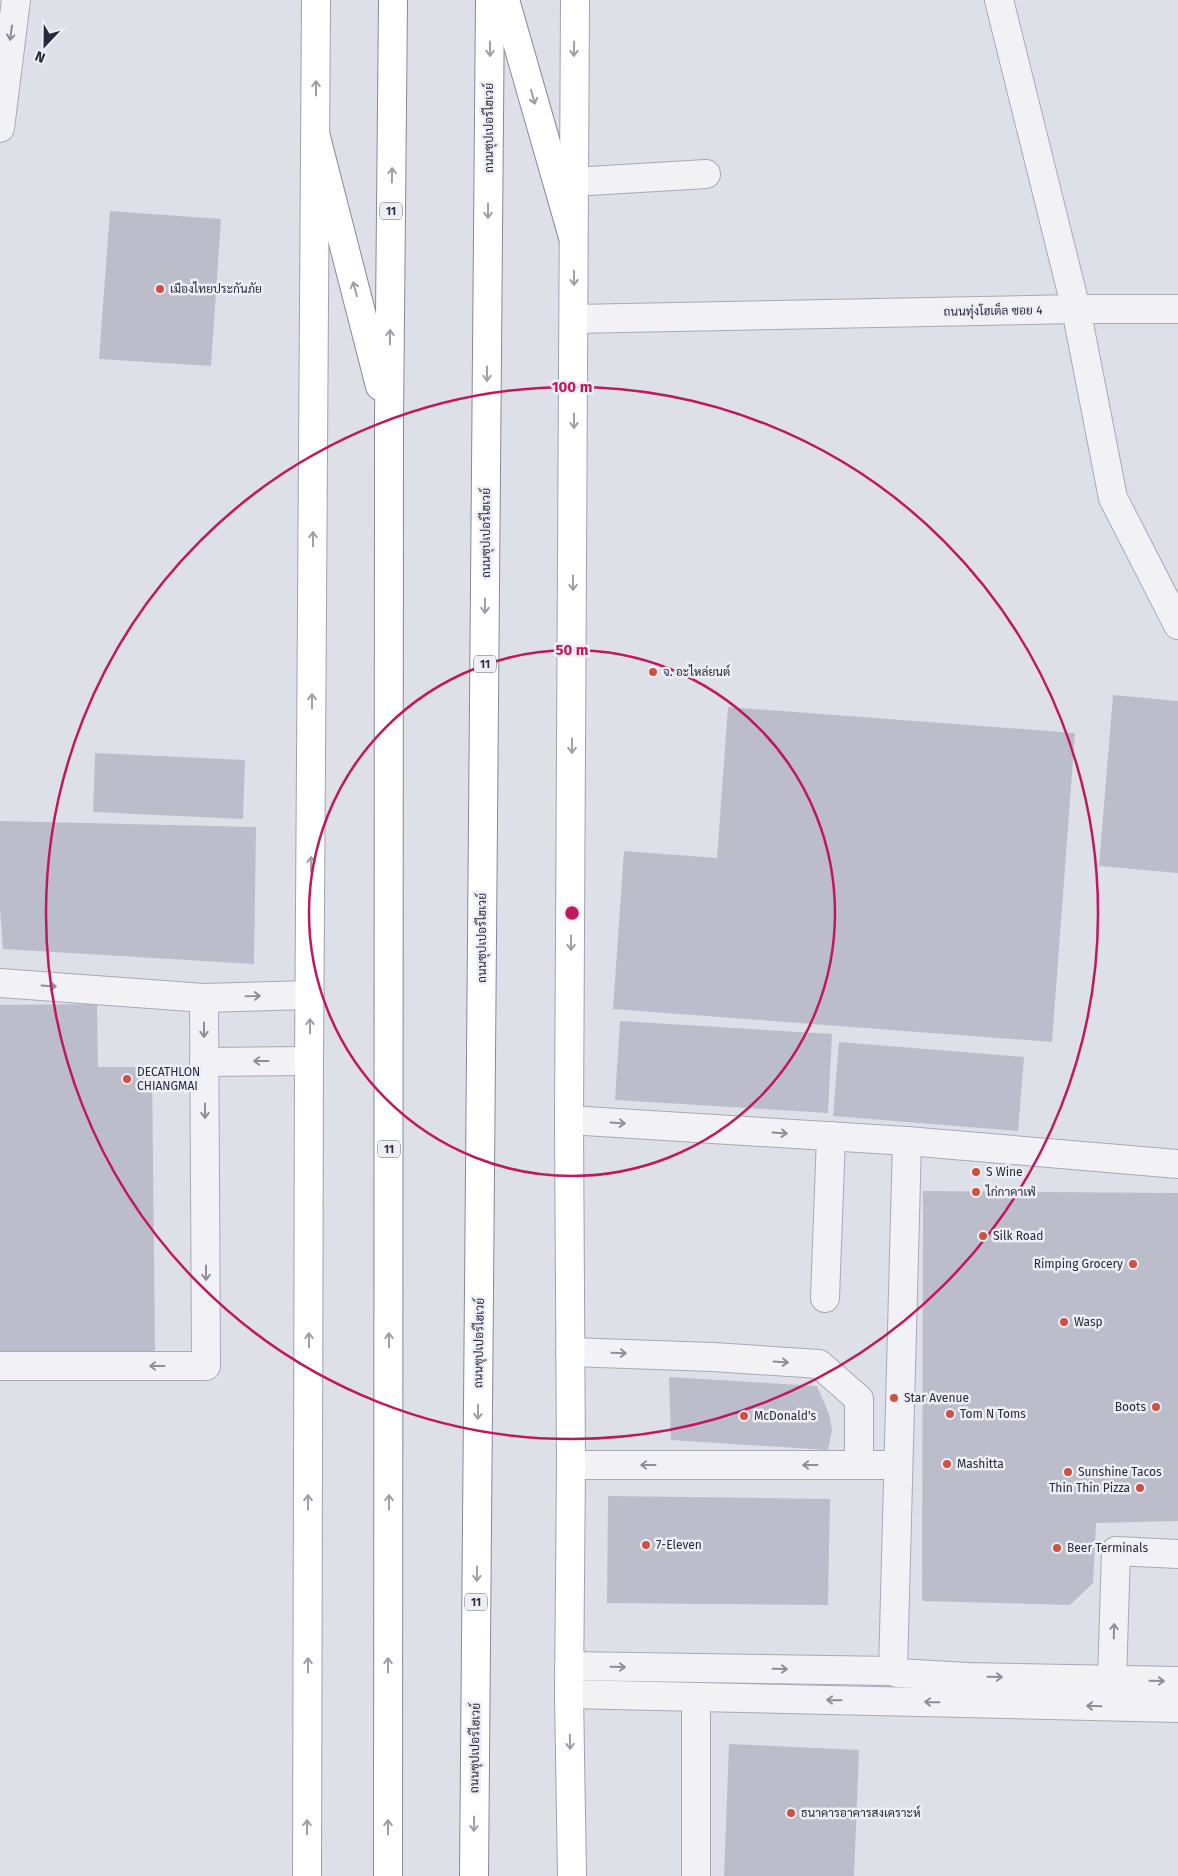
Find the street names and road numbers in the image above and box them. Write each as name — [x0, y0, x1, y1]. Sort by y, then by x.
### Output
street label: ถนนซุปเปอร์ไฮเวย์ — [481, 83, 498, 173]
road number: 11 — [380, 202, 402, 220]
street label: ถนนทุ่งโฮเต็ล ซอย 4 — [943, 301, 1043, 321]
street label: ถนนซุปเปอร์ไฮเวย์ — [478, 488, 495, 578]
road number: 11 — [474, 656, 496, 672]
street label: ถนนซุปเปอร์ไฮเวย์ — [474, 893, 491, 983]
road number: 11 — [378, 1140, 400, 1158]
street label: ถนนซุปเปอร์ไฮเวย์ — [470, 1298, 489, 1388]
road number: 11 — [465, 1594, 487, 1610]
street label: ถนนซุปเปอร์ไฮเวย์ — [466, 1703, 485, 1793]

